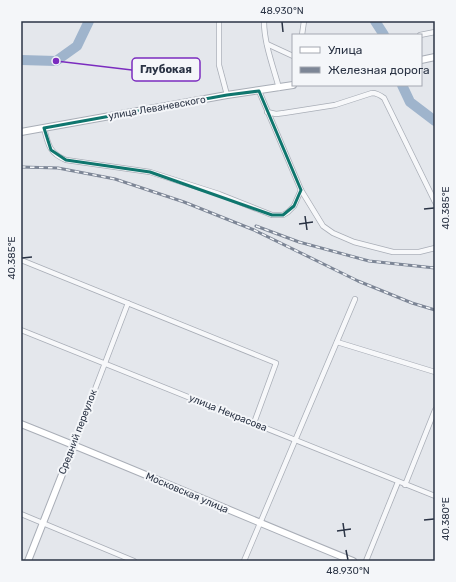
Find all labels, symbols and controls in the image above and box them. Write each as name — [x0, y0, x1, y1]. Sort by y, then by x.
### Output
text: 48.930°N — [260, 5, 304, 17]
legend — [292, 34, 422, 86]
text: Улица — [328, 43, 362, 57]
callout: Глубокая — [132, 58, 200, 81]
text: Глубокая — [140, 63, 192, 76]
text: Железная дорога — [328, 63, 430, 77]
street label: улица Леваневского — [107, 93, 207, 122]
text: 40.385°E — [440, 186, 452, 230]
text: 40.385°E — [6, 236, 18, 280]
street label: Средний переулок — [56, 387, 100, 476]
street label: улица Некрасова — [187, 392, 269, 434]
street label: Московская улица — [144, 470, 230, 516]
text: 40.380°E — [440, 497, 452, 541]
text: 48.930°N — [326, 565, 370, 577]

